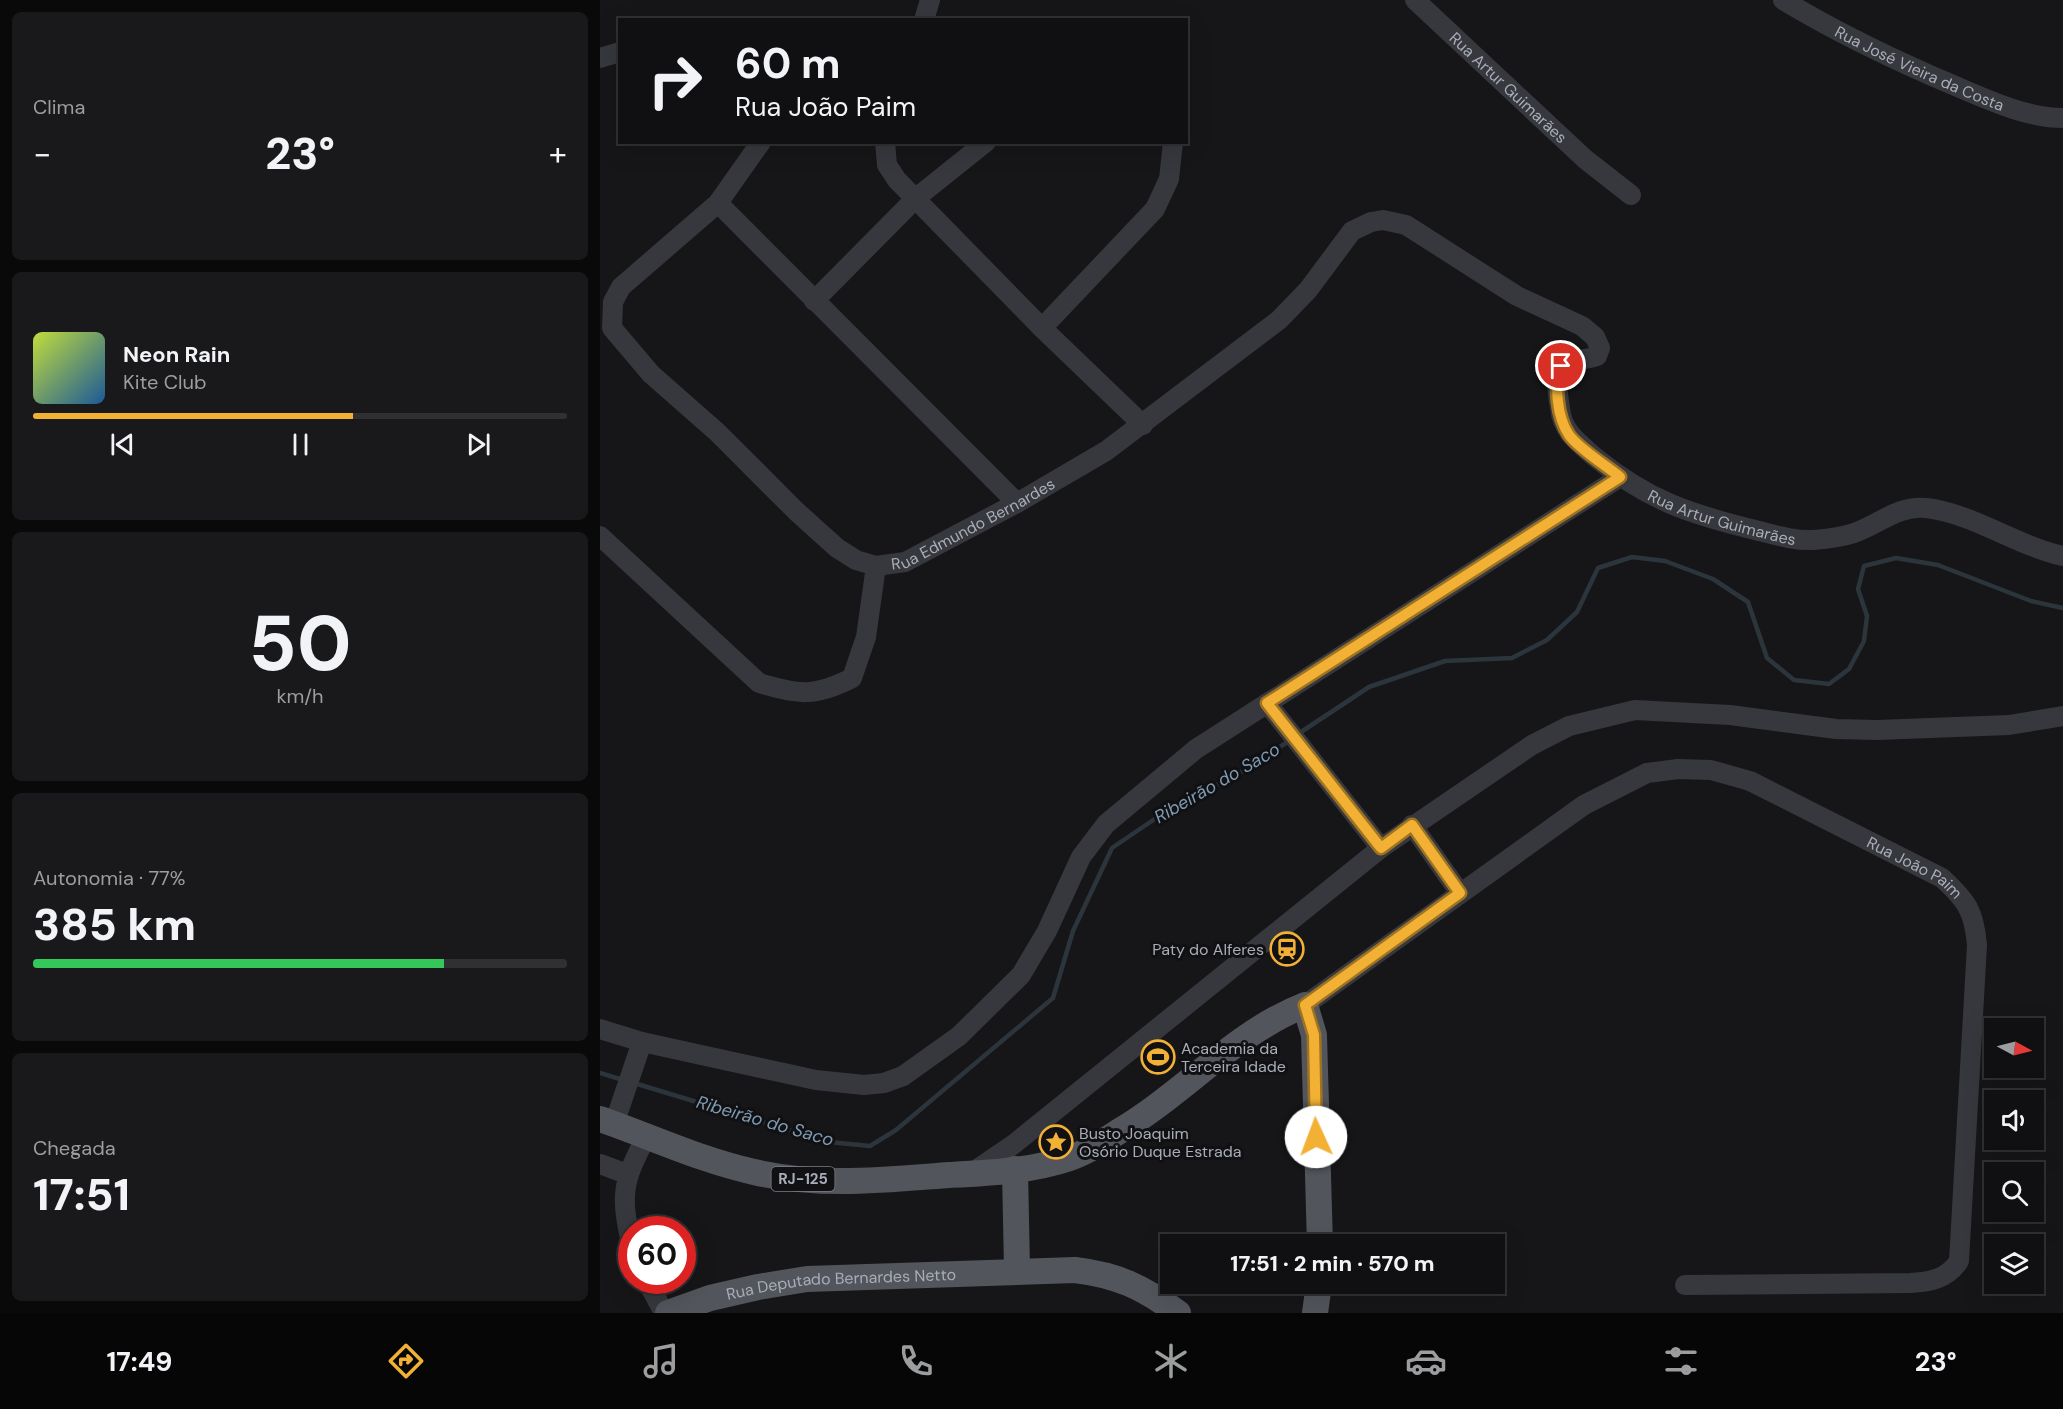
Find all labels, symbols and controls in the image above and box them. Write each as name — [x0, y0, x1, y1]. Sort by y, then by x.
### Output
street label: Rua José Vieira da Costa — [1831, 21, 2007, 116]
street label: Rua Artur Guimarães — [1445, 27, 1572, 148]
text: 60 m — [735, 36, 841, 91]
icon: right — [636, 42, 714, 120]
text: Rua João Paim — [735, 89, 916, 124]
text: Clima — [33, 94, 85, 120]
text: 23° — [265, 124, 335, 183]
text: − — [33, 132, 51, 175]
text: + — [549, 132, 567, 175]
text: Neon Rain — [123, 340, 230, 369]
pin — [1535, 340, 1586, 391]
icon: arrive — [1544, 349, 1577, 382]
text: Kite Club — [123, 369, 207, 395]
icon: previous — [106, 428, 139, 461]
icon: pause — [284, 428, 317, 461]
icon: next — [462, 428, 495, 461]
street label: Rua Edmundo Bernardes — [890, 473, 1059, 574]
street label: Rua Artur Guimarães — [1645, 484, 1797, 550]
text: 50 — [248, 593, 352, 694]
text: km/h — [276, 683, 324, 709]
water label: Ribeirão do Saco — [1150, 737, 1284, 829]
street label: Rua João Paim — [1864, 831, 1967, 903]
text: Autonomia · 77% — [33, 865, 185, 891]
text: 385 km — [33, 895, 196, 954]
station icon: Paty do Alferes — [1269, 931, 1305, 967]
place label: Paty do Alferes — [1152, 939, 1264, 960]
north arrow — [1984, 1018, 2044, 1078]
map controls — [1984, 1018, 2044, 1294]
place label: Academia da Terceira Idade — [1181, 1038, 1286, 1077]
sports icon: Academia da Terceira Idade — [1140, 1039, 1176, 1075]
water label: Ribeirão do Saco — [694, 1090, 836, 1152]
button: sound — [1984, 1090, 2044, 1150]
position arrow — [1284, 1105, 1348, 1169]
place label: Busto Joaquim Osório Duque Estrada — [1079, 1123, 1241, 1162]
place icon: Busto Joaquim Osório Duque Estrada — [1038, 1124, 1074, 1160]
text: Chegada — [33, 1135, 116, 1161]
button: search — [1984, 1162, 2044, 1222]
text: 17:51 — [33, 1165, 130, 1224]
road number: RJ-125 — [772, 1167, 834, 1191]
speed limit sign: 60 — [618, 1216, 696, 1294]
button: layers — [1984, 1234, 2044, 1294]
text: 17:51 · 2 min · 570 m — [1230, 1249, 1435, 1278]
street label: Rua Deputado Bernardes Netto — [724, 1264, 956, 1304]
icon: directions — [385, 1340, 427, 1382]
icon: music — [640, 1340, 682, 1382]
icon: phone — [895, 1340, 937, 1382]
icon: climate — [1150, 1340, 1192, 1382]
icon: car — [1405, 1340, 1447, 1382]
icon: filters — [1660, 1340, 1702, 1382]
text: 17:49 — [106, 1344, 172, 1379]
text: 23° — [1915, 1344, 1956, 1379]

